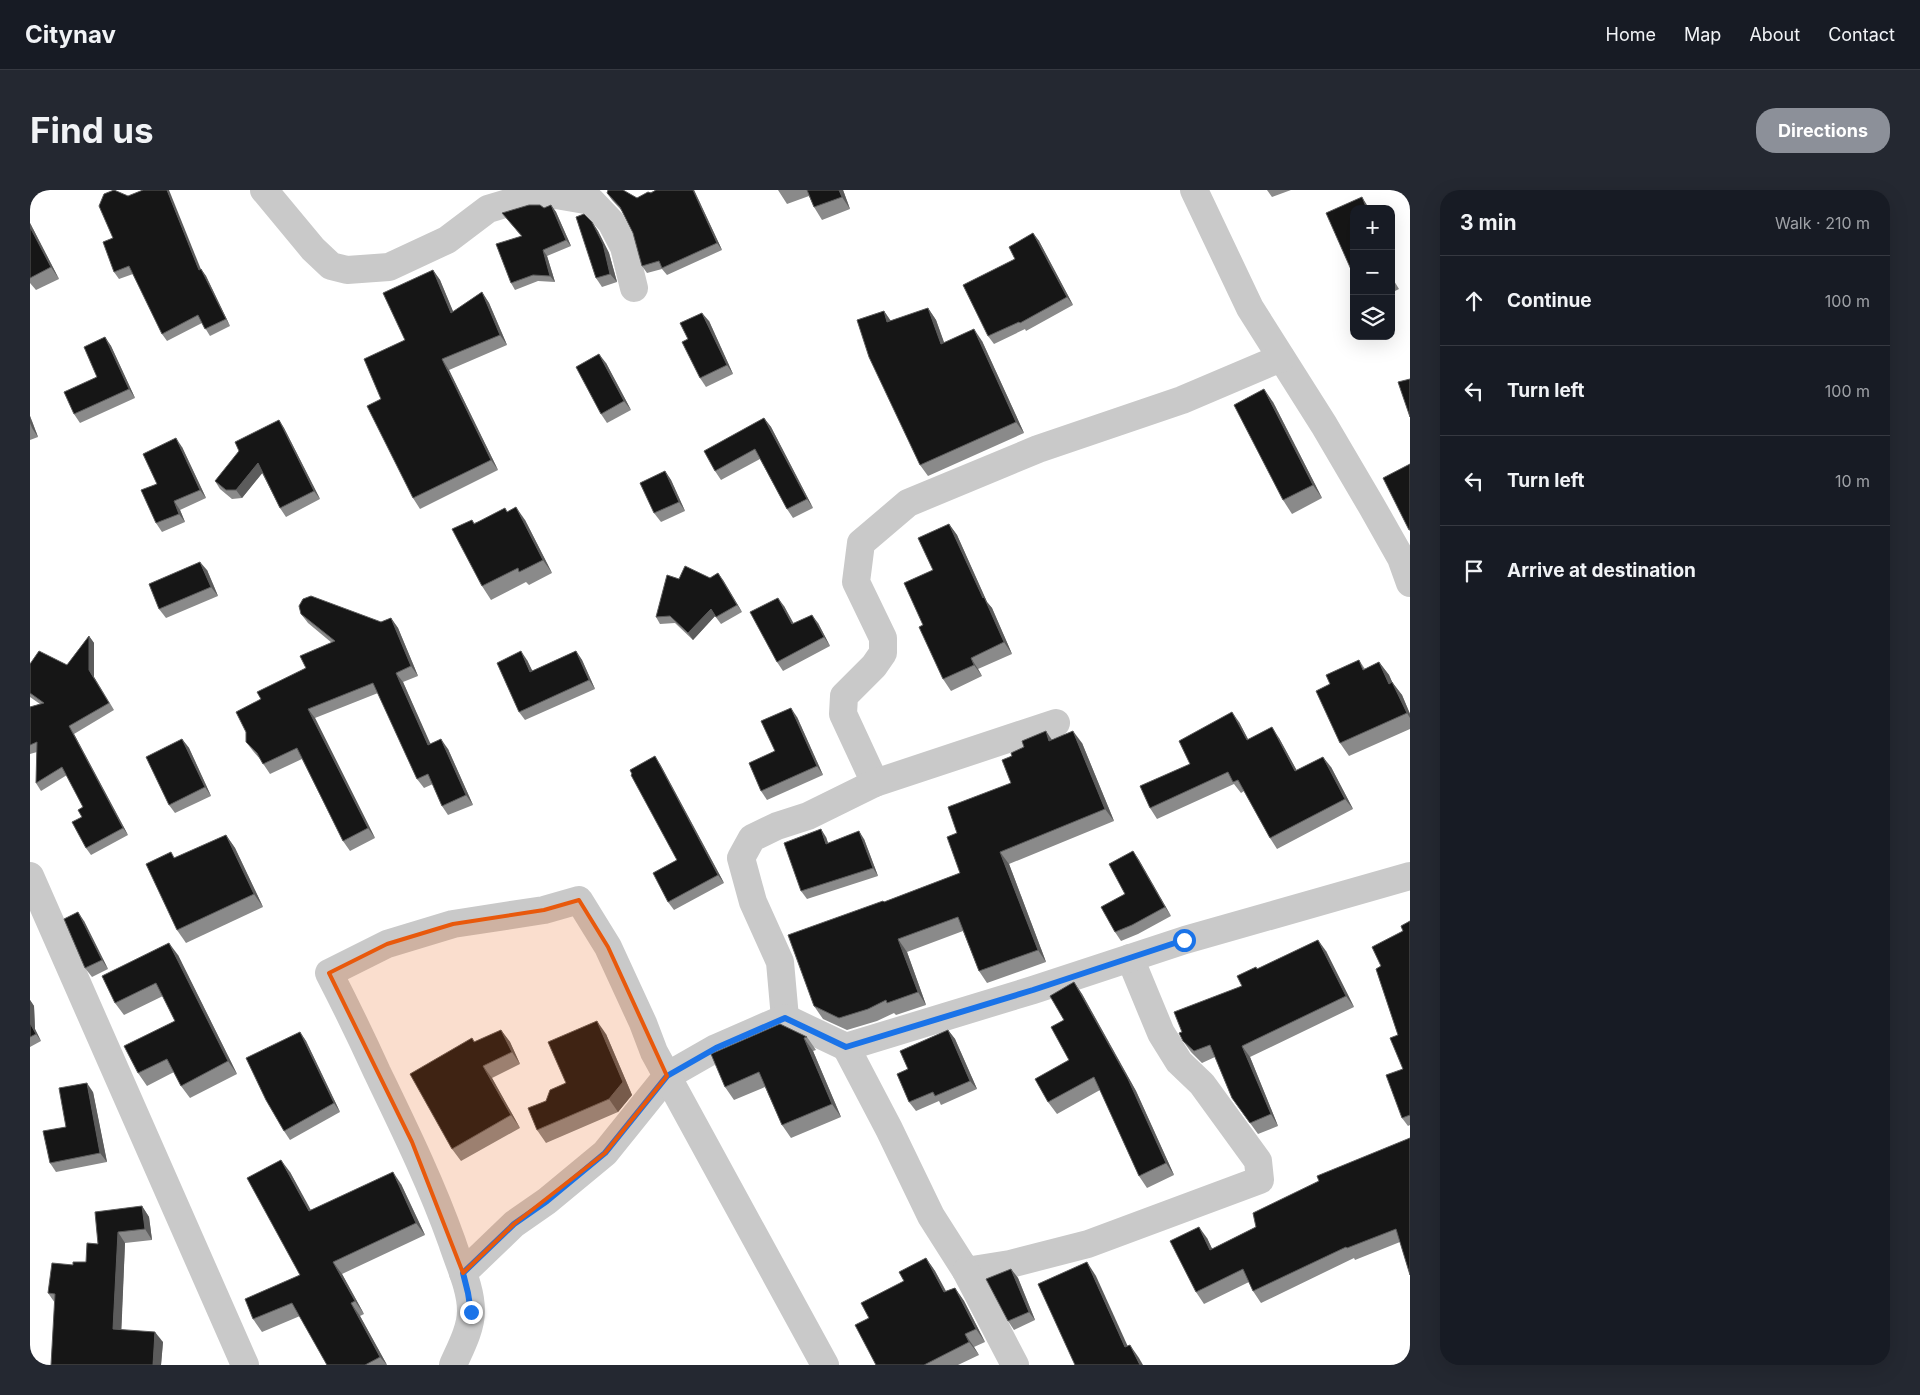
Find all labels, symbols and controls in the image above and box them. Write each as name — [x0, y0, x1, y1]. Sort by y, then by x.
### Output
text: Citynav — [25, 20, 116, 49]
text: Home — [1606, 24, 1656, 45]
text: Map — [1684, 24, 1721, 45]
text: About — [1749, 24, 1800, 45]
text: Contact — [1828, 24, 1895, 45]
button: Directions — [1756, 108, 1890, 153]
text: Find us — [30, 109, 154, 151]
map controls — [1350, 205, 1395, 340]
button: + — [1350, 205, 1395, 250]
text: 3 min — [1460, 210, 1516, 235]
text: Walk · 210 m — [1775, 213, 1870, 233]
button: − — [1350, 250, 1395, 295]
icon: ahead — [1460, 287, 1488, 315]
text: Continue — [1507, 289, 1592, 312]
text: 100 m — [1825, 291, 1870, 311]
button: layers — [1350, 295, 1395, 340]
icon: left — [1460, 377, 1488, 405]
text: Turn left — [1507, 379, 1585, 402]
text: 100 m — [1825, 381, 1870, 401]
icon: left — [1460, 467, 1488, 495]
text: Turn left — [1507, 469, 1585, 492]
text: 10 m — [1835, 471, 1870, 491]
icon: arrive — [1460, 557, 1488, 585]
text: Arrive at destination — [1507, 559, 1696, 582]
route start — [1173, 929, 1196, 952]
route end — [460, 1301, 483, 1324]

